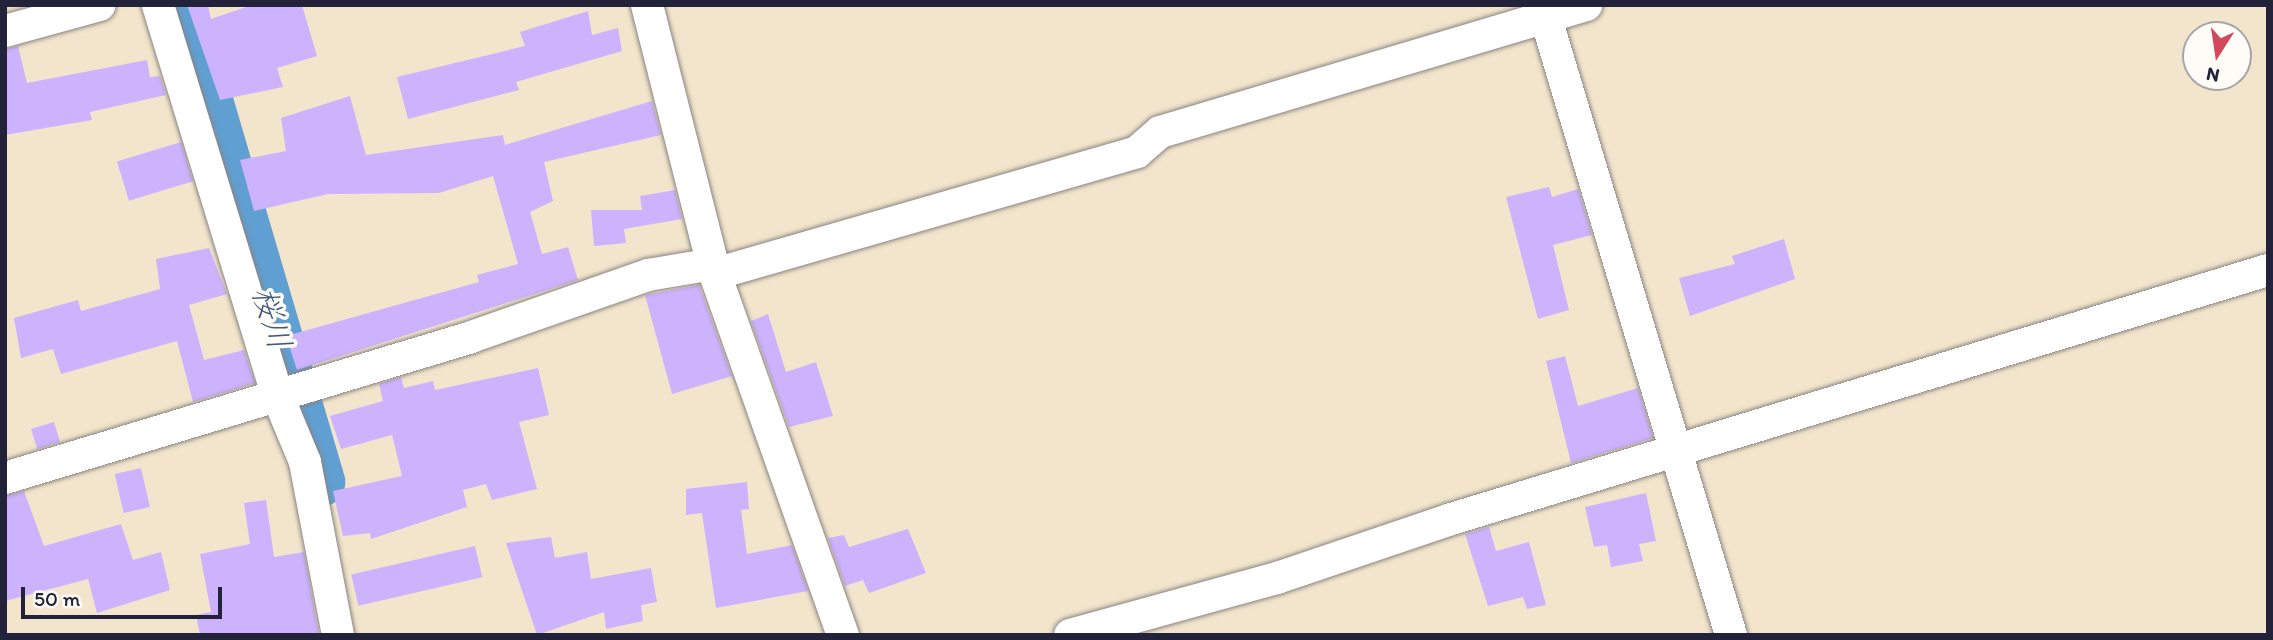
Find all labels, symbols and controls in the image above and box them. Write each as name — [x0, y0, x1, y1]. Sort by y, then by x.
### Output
north arrow — [2182, 21, 2252, 91]
text: N — [2204, 62, 2222, 88]
water label: 桜川 — [244, 282, 300, 354]
scale bar — [24, 574, 226, 618]
text: 50 m — [34, 586, 80, 611]

